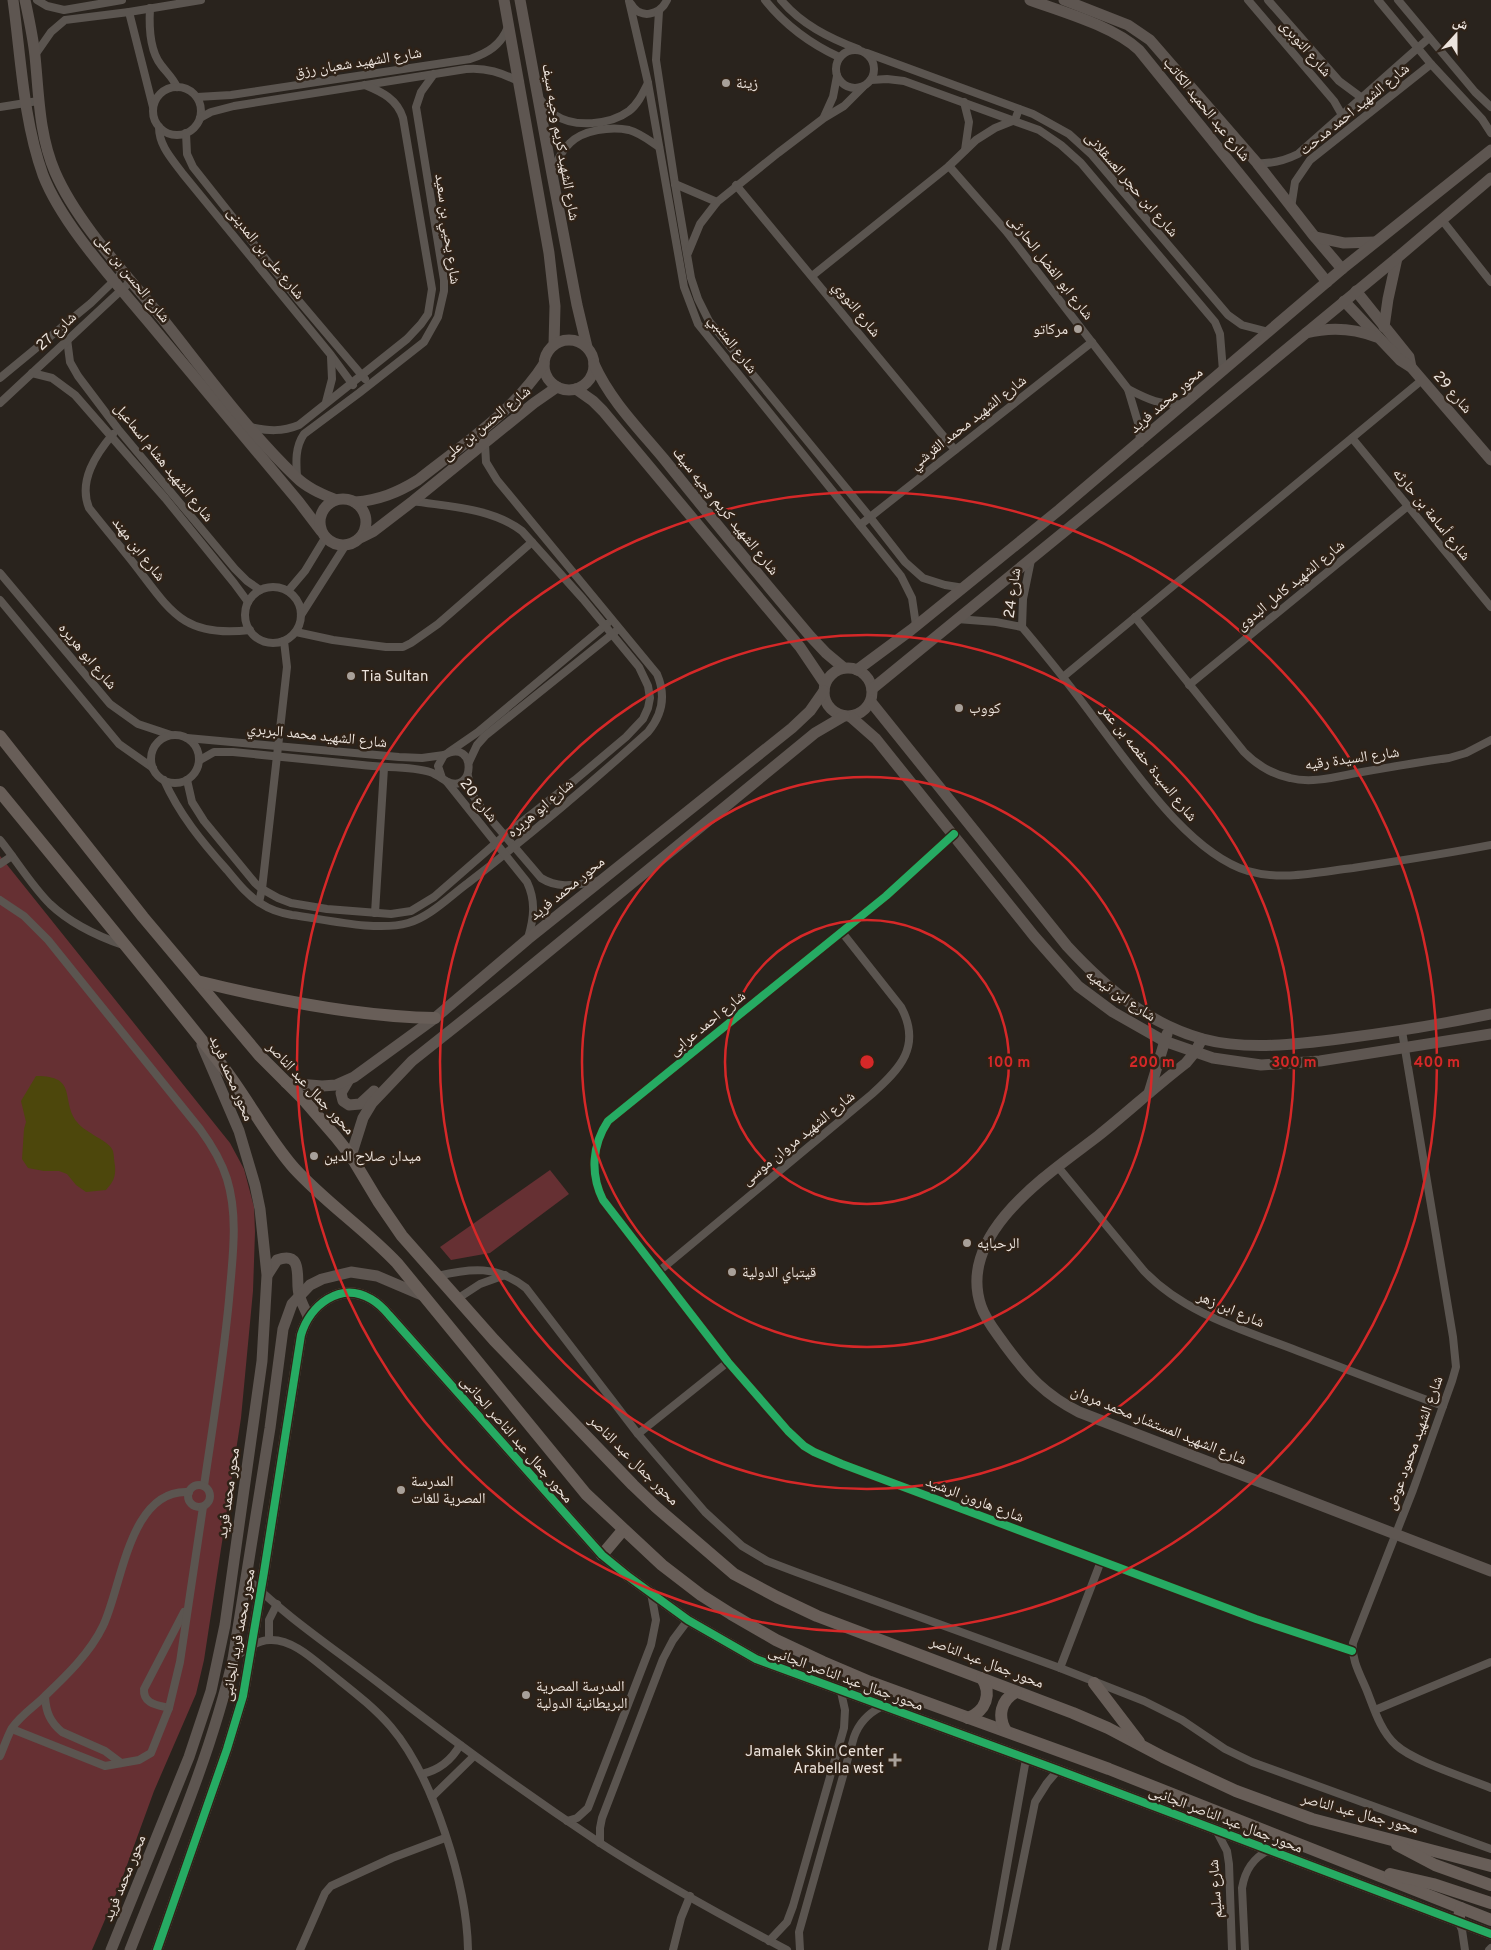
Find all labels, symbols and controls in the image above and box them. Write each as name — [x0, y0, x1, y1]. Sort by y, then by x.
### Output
north arrow — [1431, 10, 1481, 60]
text: ش — [1450, 14, 1470, 35]
street label: شارع النوبرى — [1275, 16, 1335, 82]
street label: شارع الشهيد شعبان رزق — [293, 44, 423, 83]
street label: شارع عبد الحميد الكاتب — [1158, 54, 1254, 166]
street label: شارع الشهيد احمد مدحت — [1296, 60, 1414, 160]
street label: شارع الشهيد كريم وجيه سيف — [536, 62, 583, 222]
place label: زينة — [736, 75, 758, 94]
marker: زينة — [720, 77, 732, 89]
street label: شارع ابن حجر العسقلانى — [1080, 128, 1182, 242]
street label: شارع يحيي بن سعيد — [429, 173, 464, 286]
street label: شارع على بن المدينى — [222, 204, 308, 304]
street label: شارع ابو الفضل الحارثى — [1003, 211, 1097, 325]
street label: شارع الحسن بن على — [90, 231, 174, 327]
street label: شارع النووي — [827, 278, 884, 342]
street label: شارع 27 — [33, 308, 81, 356]
street label: شارع المتنبي — [702, 312, 761, 379]
place label: مركاتو — [1033, 321, 1068, 340]
marker: مركاتو — [1072, 323, 1084, 335]
street label: محور محمد فريد — [1126, 364, 1208, 438]
street label: شارع 29 — [1428, 368, 1476, 418]
street label: شارع الشهيد محمد القرشي — [907, 372, 1032, 475]
street label: شارع الحسن بن على — [439, 382, 535, 466]
street label: شارع الشهيد هشام اسماعيل — [109, 399, 217, 527]
street label: شارع الشهيد كريم وجيه سيف — [667, 444, 782, 580]
street label: شارع أسامة بن حارثه — [1388, 464, 1475, 565]
street label: شارع ابن مهند — [107, 514, 169, 586]
street label: شارع الشهيد كامل البدوى — [1233, 536, 1349, 636]
street label: شارع 24 — [1001, 567, 1026, 619]
street label: شارع ابو هريره — [53, 620, 120, 694]
place label: Tia Sultan — [361, 668, 428, 687]
marker: Tia Sultan — [345, 670, 357, 682]
place label: كووب — [969, 700, 1001, 719]
street label: شارع السيدة حفصه بن عمر — [1094, 701, 1201, 826]
marker: كووب — [953, 702, 965, 714]
street label: شارع الشهيد محمد البربري — [246, 720, 388, 754]
street label: شارع السيدة رقيه — [1304, 743, 1401, 776]
street label: شارع 20 — [455, 775, 501, 827]
street label: شارع ابو هريره — [504, 776, 578, 843]
street label: محور محمد فريد — [526, 853, 610, 925]
street label: شارع ابن تيميه — [1081, 966, 1159, 1027]
street label: شارع احمد عرابى — [666, 987, 750, 1061]
street label: محور محمد فريد — [204, 1033, 257, 1125]
street label: محور جمال عبد الناصر — [261, 1038, 358, 1140]
centre of rings — [858, 1053, 876, 1071]
text: 100 m — [988, 1054, 1030, 1073]
text: 200 m — [1129, 1054, 1175, 1073]
text: 300 m — [1271, 1054, 1317, 1073]
text: 400 m — [1414, 1054, 1460, 1073]
street label: شارع الشهيد مروان موسى — [738, 1088, 860, 1191]
place label: ميدان صلاح الدين — [324, 1148, 421, 1167]
marker: ميدان صلاح الدين — [308, 1150, 320, 1162]
place label: الرحبايه — [977, 1235, 1019, 1254]
marker: الرحبايه — [961, 1237, 973, 1249]
place label: قيتباي الدولية — [742, 1264, 816, 1284]
marker: قيتباي الدولية — [726, 1266, 738, 1278]
street label: شارع ابن زهر — [1193, 1287, 1267, 1333]
street label: محور جمال عبد الناصر الجانبى — [455, 1372, 577, 1508]
street label: شارع الشهيد محمود عوض — [1382, 1374, 1449, 1513]
street label: شارع الشهيد المستشار محمد مروان — [1068, 1382, 1249, 1470]
street label: محور جمال عبد الناصر — [583, 1411, 682, 1510]
street label: محور محمد فريد — [214, 1446, 245, 1540]
place label: المدرسة المصرية للغات — [411, 1473, 486, 1509]
street label: شارع هارون الرشيد — [923, 1473, 1026, 1528]
marker: المدرسة المصرية للغات — [395, 1484, 407, 1496]
street label: محور محمد فريد الجانبى — [218, 1567, 261, 1703]
street label: محور جمال عبد الناصر — [926, 1633, 1046, 1694]
street label: محور جمال عبد الناصر الجانبى — [765, 1643, 926, 1716]
place label: المدرسة المصرية البريطانية الدولية — [536, 1678, 628, 1714]
marker: المدرسة المصرية البريطانية الدولية — [520, 1689, 532, 1701]
place label: Jamalek Skin Center Arabella west — [745, 1743, 884, 1779]
marker: Jamalek Skin Center Arabella west — [888, 1753, 902, 1767]
street label: محور جمال عبد الناصر الجانبى — [1146, 1782, 1305, 1859]
street label: محور جمال عبد الناصر — [1298, 1789, 1420, 1839]
street label: محور محمد فريد — [99, 1832, 151, 1925]
street label: شارع سليم — [1205, 1859, 1228, 1919]

